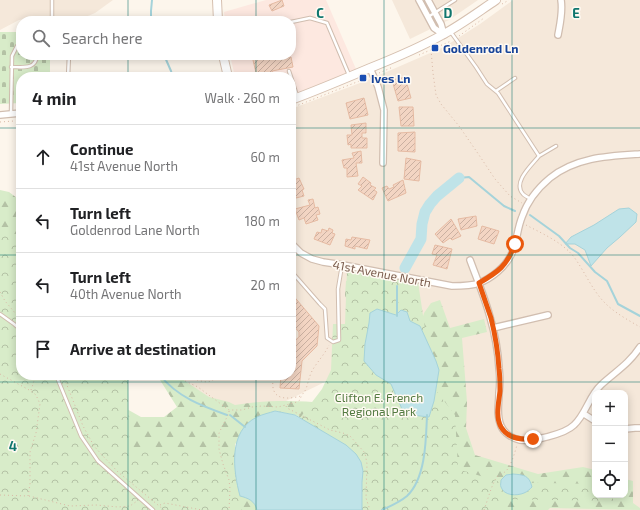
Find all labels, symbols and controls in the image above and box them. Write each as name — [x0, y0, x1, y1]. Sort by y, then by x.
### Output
text: C — [316, 5, 324, 21]
text: D — [444, 5, 453, 21]
text: E — [572, 5, 580, 21]
search box — [16, 16, 296, 60]
icon: search — [30, 27, 52, 49]
text: Search here — [62, 29, 143, 47]
place label: Goldenrod Ln — [443, 41, 518, 55]
marker: Goldenrod Ln — [430, 43, 440, 53]
place label: Ives Ln — [371, 71, 411, 85]
marker: Ives Ln — [358, 73, 368, 83]
text: 4 min — [32, 88, 76, 108]
text: Walk · 260 m — [205, 90, 280, 106]
text: Continue — [70, 140, 133, 158]
icon: ahead — [32, 146, 54, 168]
text: 60 m — [250, 149, 280, 165]
text: 41st Avenue North — [70, 158, 178, 174]
text: Turn left — [70, 204, 131, 222]
icon: left — [32, 210, 54, 232]
text: 180 m — [245, 213, 280, 229]
text: Goldenrod Lane North — [70, 222, 200, 238]
route start — [506, 235, 524, 253]
street label: 41st Avenue North — [332, 257, 432, 289]
text: Turn left — [70, 268, 131, 286]
icon: left — [32, 274, 54, 296]
text: 20 m — [251, 277, 280, 293]
text: 40th Avenue North — [70, 286, 182, 302]
icon: arrive — [32, 338, 54, 360]
text: Arrive at destination — [70, 340, 216, 358]
park label: Clifton E. French Regional Park — [335, 390, 423, 418]
map controls — [592, 390, 628, 498]
button: + — [592, 390, 628, 426]
button: − — [592, 426, 628, 462]
route end — [524, 430, 542, 448]
text: 4 — [9, 438, 17, 454]
button: locate — [592, 462, 628, 498]

